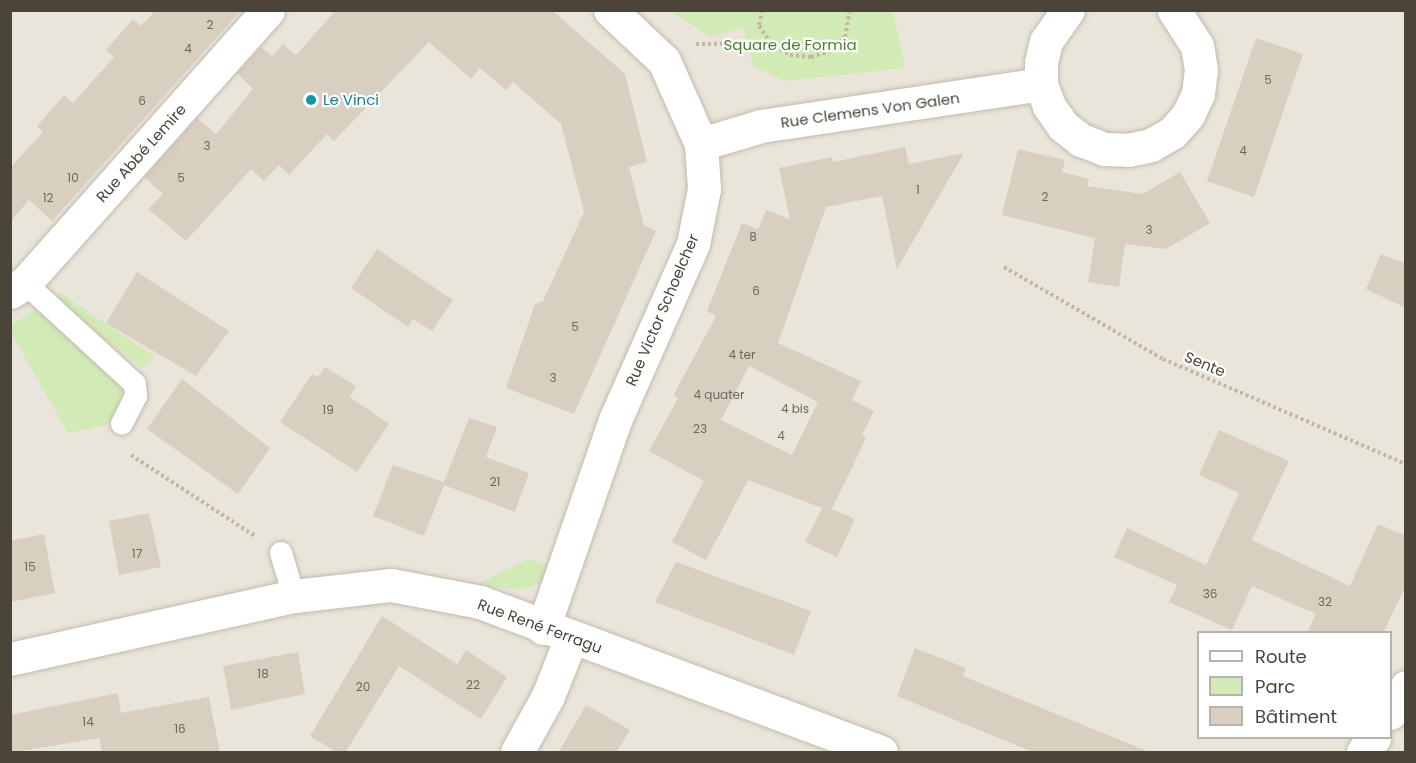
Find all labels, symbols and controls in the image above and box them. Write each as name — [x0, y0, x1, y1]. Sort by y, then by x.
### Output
house number: 2 — [207, 18, 213, 32]
park label: Square de Formia — [723, 36, 857, 54]
house number: 4 — [184, 42, 192, 56]
house number: 5 — [1264, 73, 1272, 87]
street label: Rue Clemens Von Galen — [779, 89, 961, 131]
place label: Le Vinci — [323, 91, 379, 109]
marker: Le Vinci — [304, 93, 318, 107]
house number: 6 — [138, 94, 146, 108]
street label: Rue Abbé Lemire — [92, 100, 190, 206]
house number: 3 — [203, 139, 211, 153]
house number: 4 — [1239, 144, 1247, 158]
house number: 10 — [67, 171, 79, 185]
house number: 5 — [177, 171, 185, 185]
house number: 1 — [916, 183, 920, 197]
house number: 2 — [1042, 190, 1048, 204]
house number: 12 — [43, 191, 53, 205]
house number: 3 — [1145, 223, 1153, 237]
house number: 8 — [749, 230, 757, 244]
street label: Rue Victor Schoelcher — [622, 231, 702, 389]
house number: 6 — [752, 284, 760, 298]
house number: 5 — [571, 320, 579, 334]
street label: Sente — [1182, 347, 1228, 381]
house number: 4 ter — [728, 348, 756, 362]
house number: 3 — [549, 371, 557, 385]
house number: 4 quater — [694, 388, 744, 402]
house number: 4 bis — [781, 402, 809, 416]
house number: 19 — [322, 403, 334, 417]
house number: 23 — [693, 422, 707, 436]
house number: 4 — [777, 429, 785, 443]
house number: 21 — [490, 475, 500, 489]
house number: 17 — [132, 547, 142, 561]
house number: 15 — [24, 560, 36, 574]
house number: 36 — [1203, 587, 1217, 601]
street label: Rue René Ferragu — [475, 595, 605, 657]
house number: 32 — [1318, 595, 1332, 609]
legend — [1197, 631, 1392, 739]
text: Route — [1255, 644, 1307, 669]
house number: 18 — [257, 667, 269, 681]
text: Parc — [1255, 674, 1295, 699]
house number: 22 — [466, 678, 480, 692]
house number: 20 — [356, 680, 370, 694]
text: Bâtiment — [1255, 704, 1337, 729]
house number: 14 — [82, 715, 94, 729]
house number: 16 — [174, 722, 186, 736]

